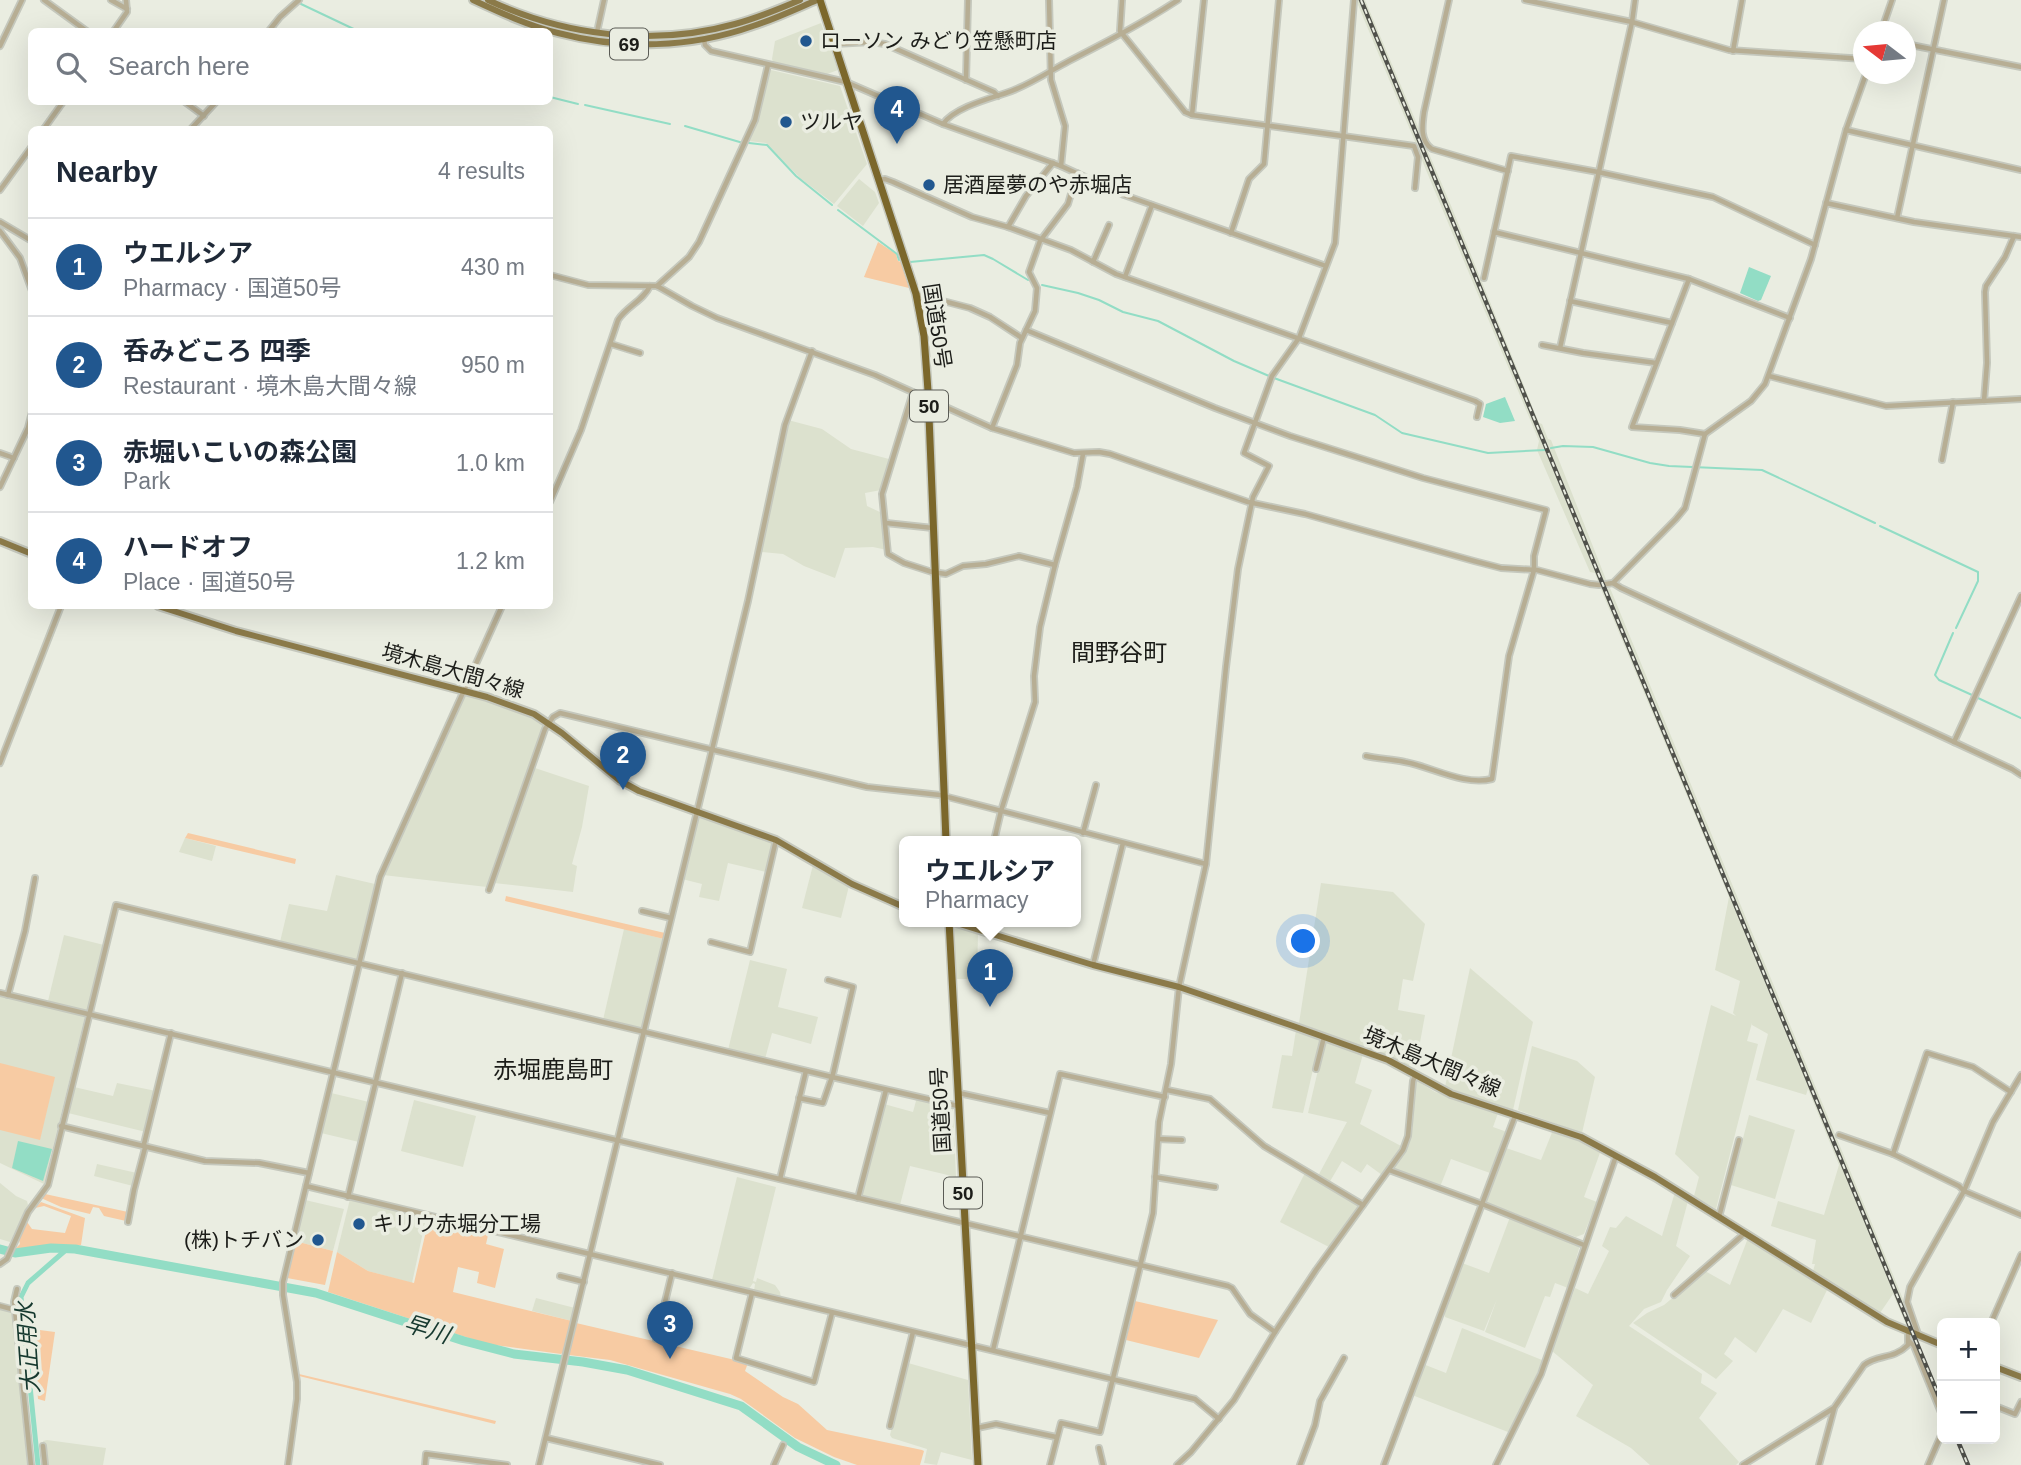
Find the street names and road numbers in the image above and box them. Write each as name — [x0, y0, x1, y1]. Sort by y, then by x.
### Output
road number: 69 — [610, 28, 648, 60]
street label: 国道50号 — [919, 281, 956, 370]
road number: 50 — [910, 390, 948, 422]
street label: 境木島大間々線 — [379, 639, 527, 702]
street label: 境木島大間々線 — [1360, 1022, 1504, 1101]
street label: 国道50号 — [927, 1066, 954, 1154]
road number: 50 — [944, 1177, 982, 1208]

